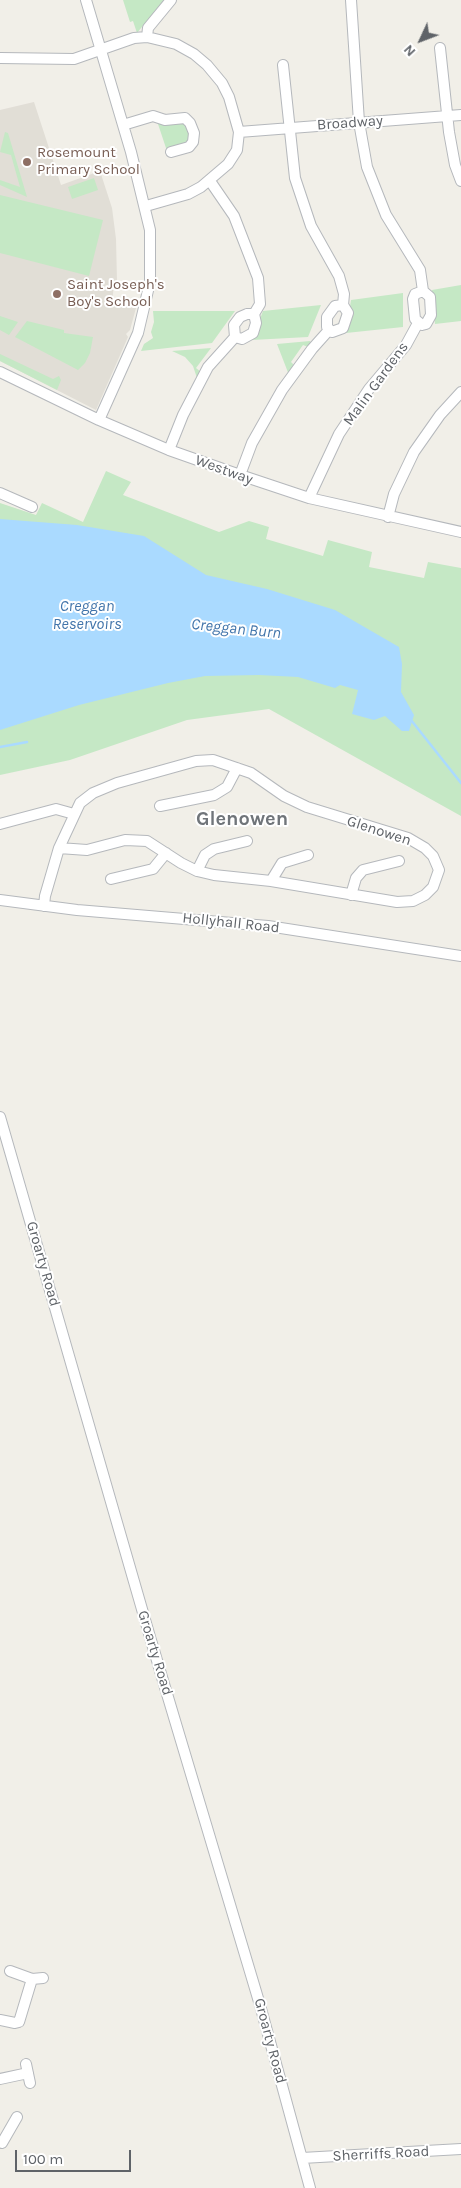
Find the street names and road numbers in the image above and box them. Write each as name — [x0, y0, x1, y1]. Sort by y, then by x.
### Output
street label: Broadway — [316, 112, 384, 134]
street label: Malin Gardens — [340, 339, 412, 429]
street label: Westway — [193, 451, 255, 489]
street label: Glenowen — [345, 812, 413, 850]
street label: Hollyhall Road — [182, 909, 280, 937]
street label: Groarty Road — [22, 1219, 64, 1309]
street label: Groarty Road — [134, 1608, 176, 1698]
street label: Groarty Road — [250, 1996, 290, 2086]
street label: Sherriffs Road — [332, 2142, 430, 2166]

